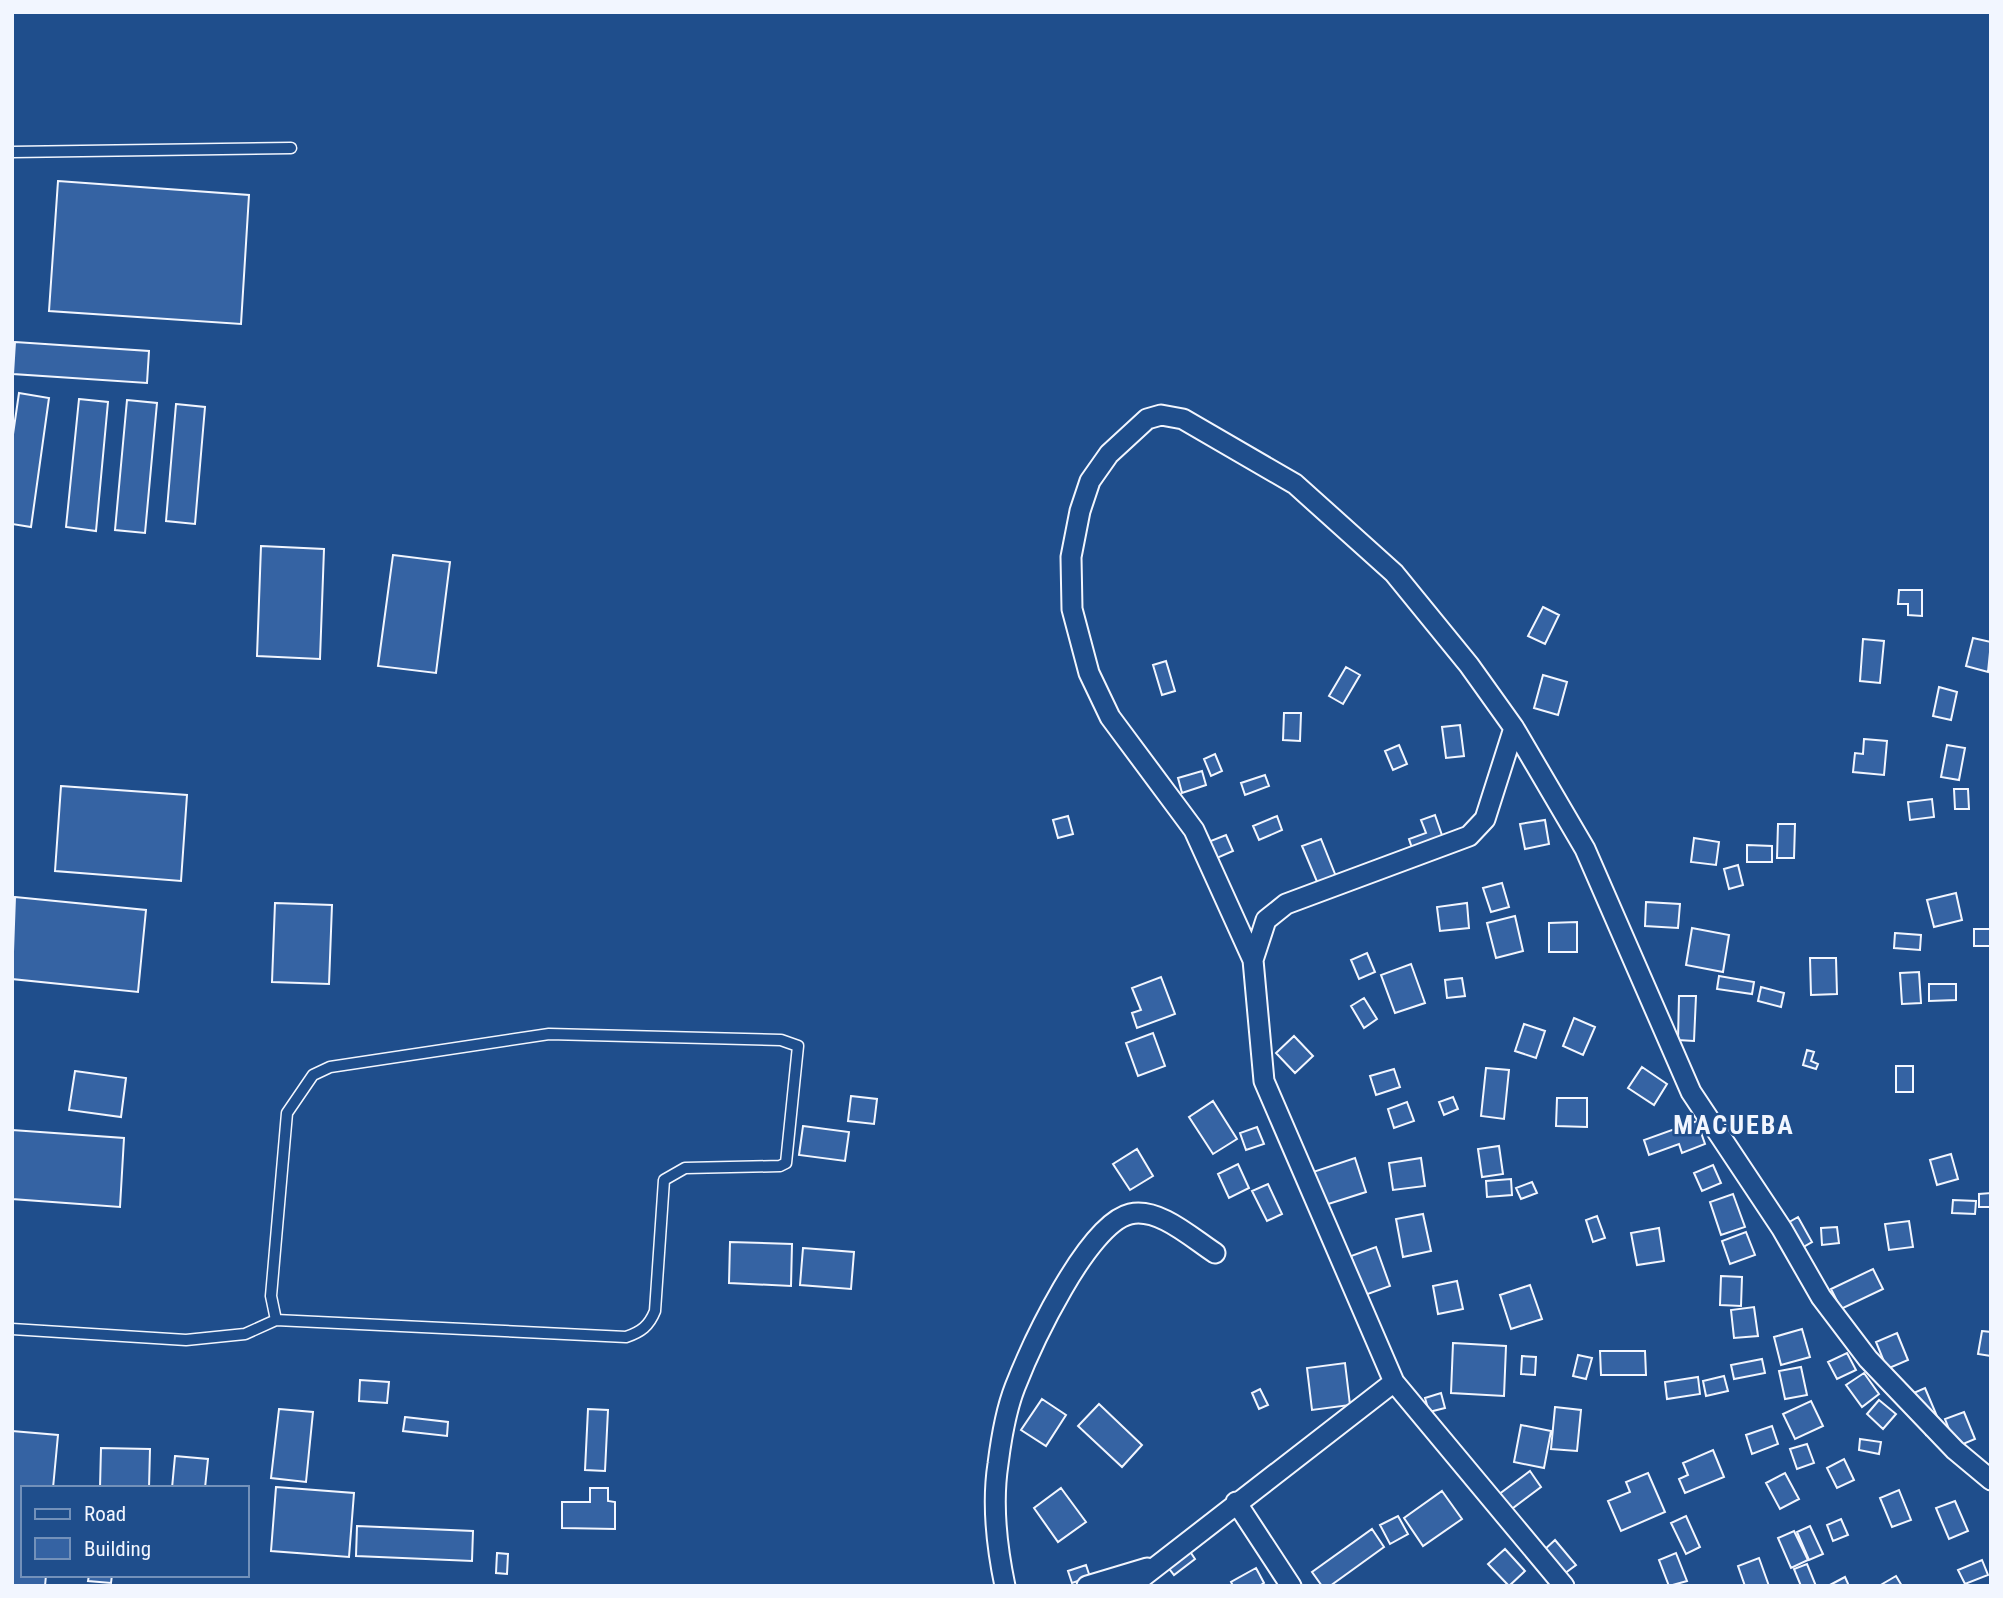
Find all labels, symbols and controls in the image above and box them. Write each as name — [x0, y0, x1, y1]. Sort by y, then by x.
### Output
district label: MACUEBA — [1673, 1110, 1795, 1140]
legend — [21, 1486, 248, 1577]
text: Road — [84, 1502, 126, 1526]
text: Building — [84, 1537, 151, 1561]

